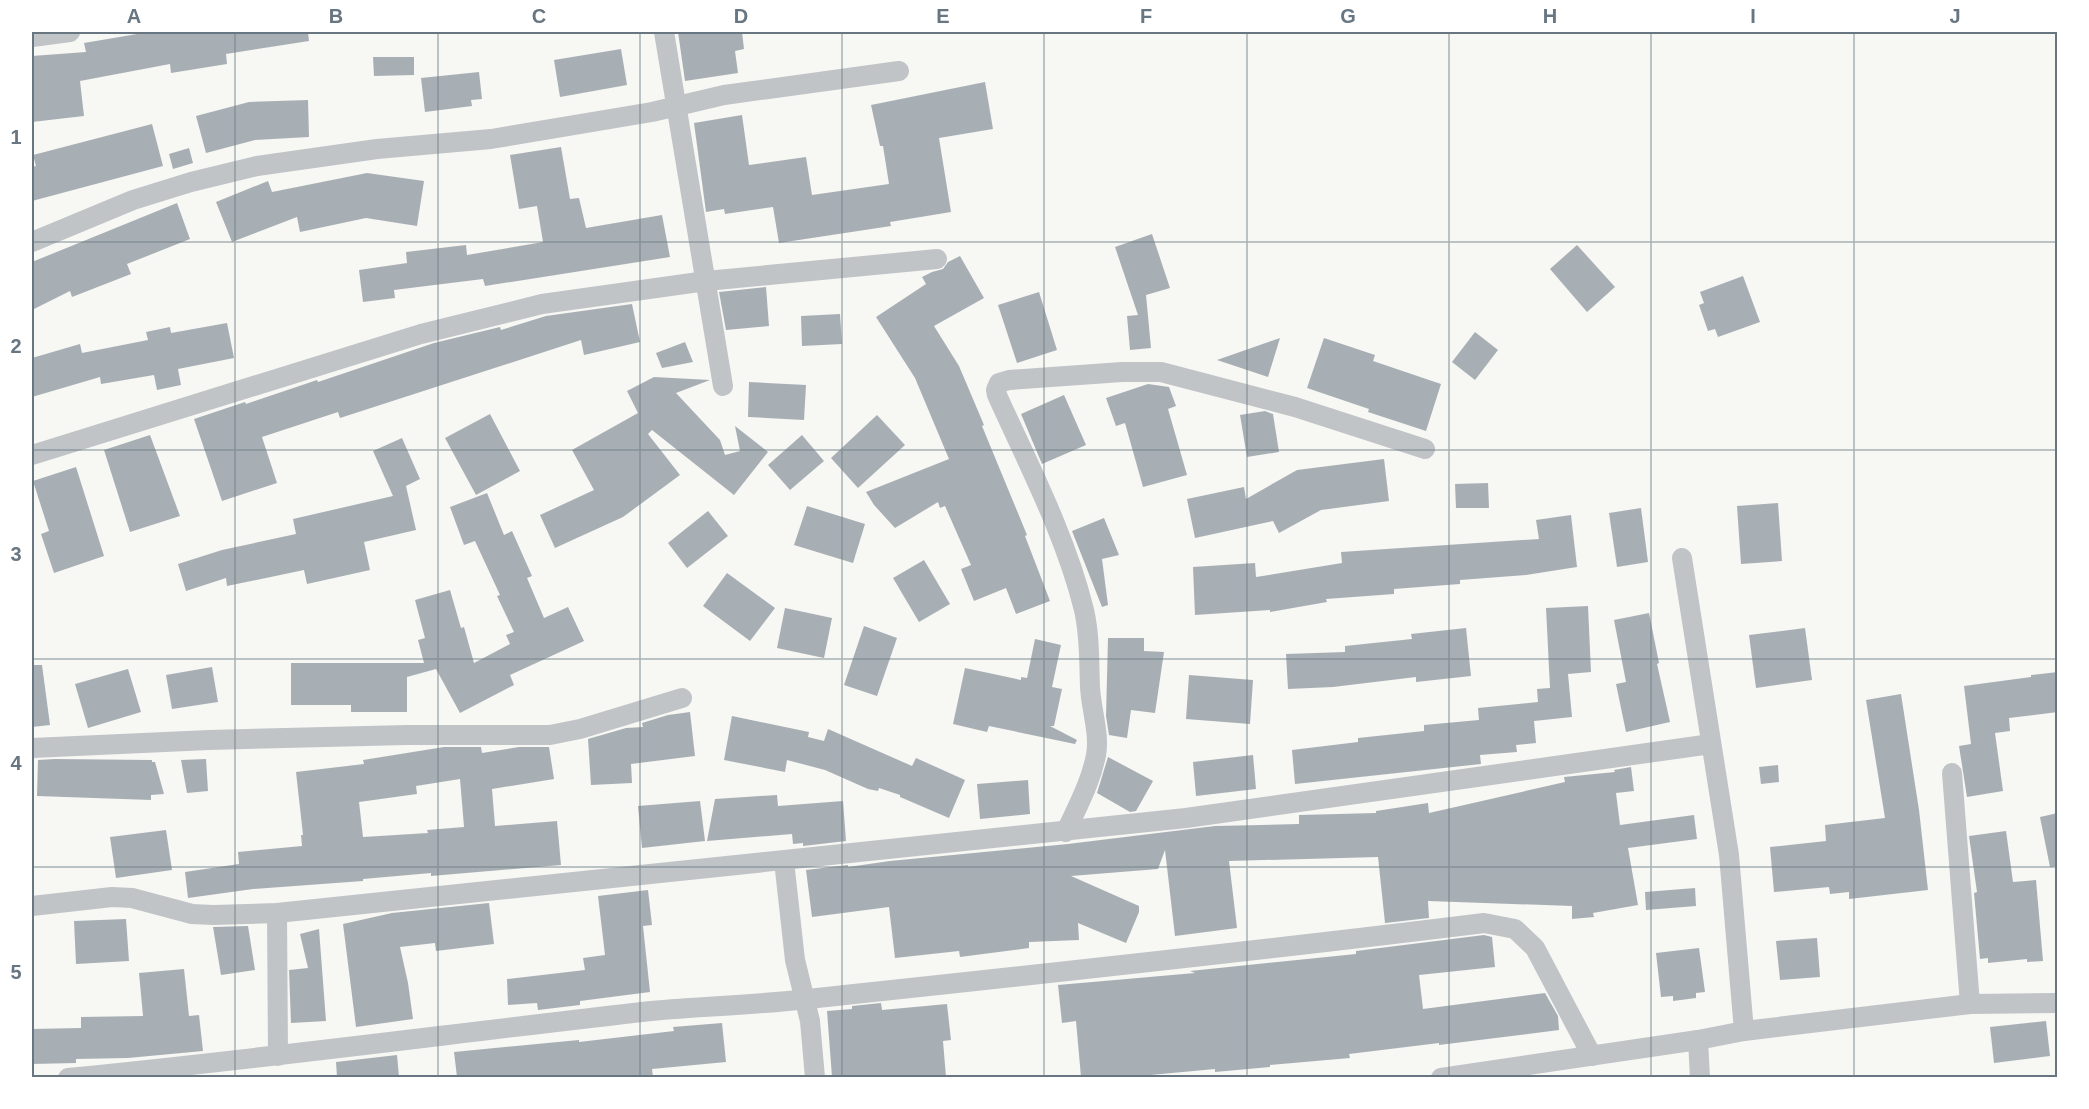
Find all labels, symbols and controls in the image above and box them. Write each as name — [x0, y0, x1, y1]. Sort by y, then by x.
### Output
text: A — [127, 5, 141, 27]
text: B — [329, 5, 343, 27]
text: C — [532, 5, 546, 27]
text: D — [734, 5, 748, 27]
text: E — [936, 5, 950, 27]
text: F — [1140, 5, 1152, 27]
text: G — [1340, 5, 1356, 27]
text: H — [1543, 5, 1557, 27]
text: I — [1750, 5, 1756, 27]
text: J — [1949, 5, 1961, 27]
text: 1 — [10, 126, 22, 148]
text: 2 — [10, 335, 22, 357]
text: 3 — [10, 543, 22, 565]
text: 4 — [10, 752, 22, 774]
text: 5 — [10, 961, 22, 983]

